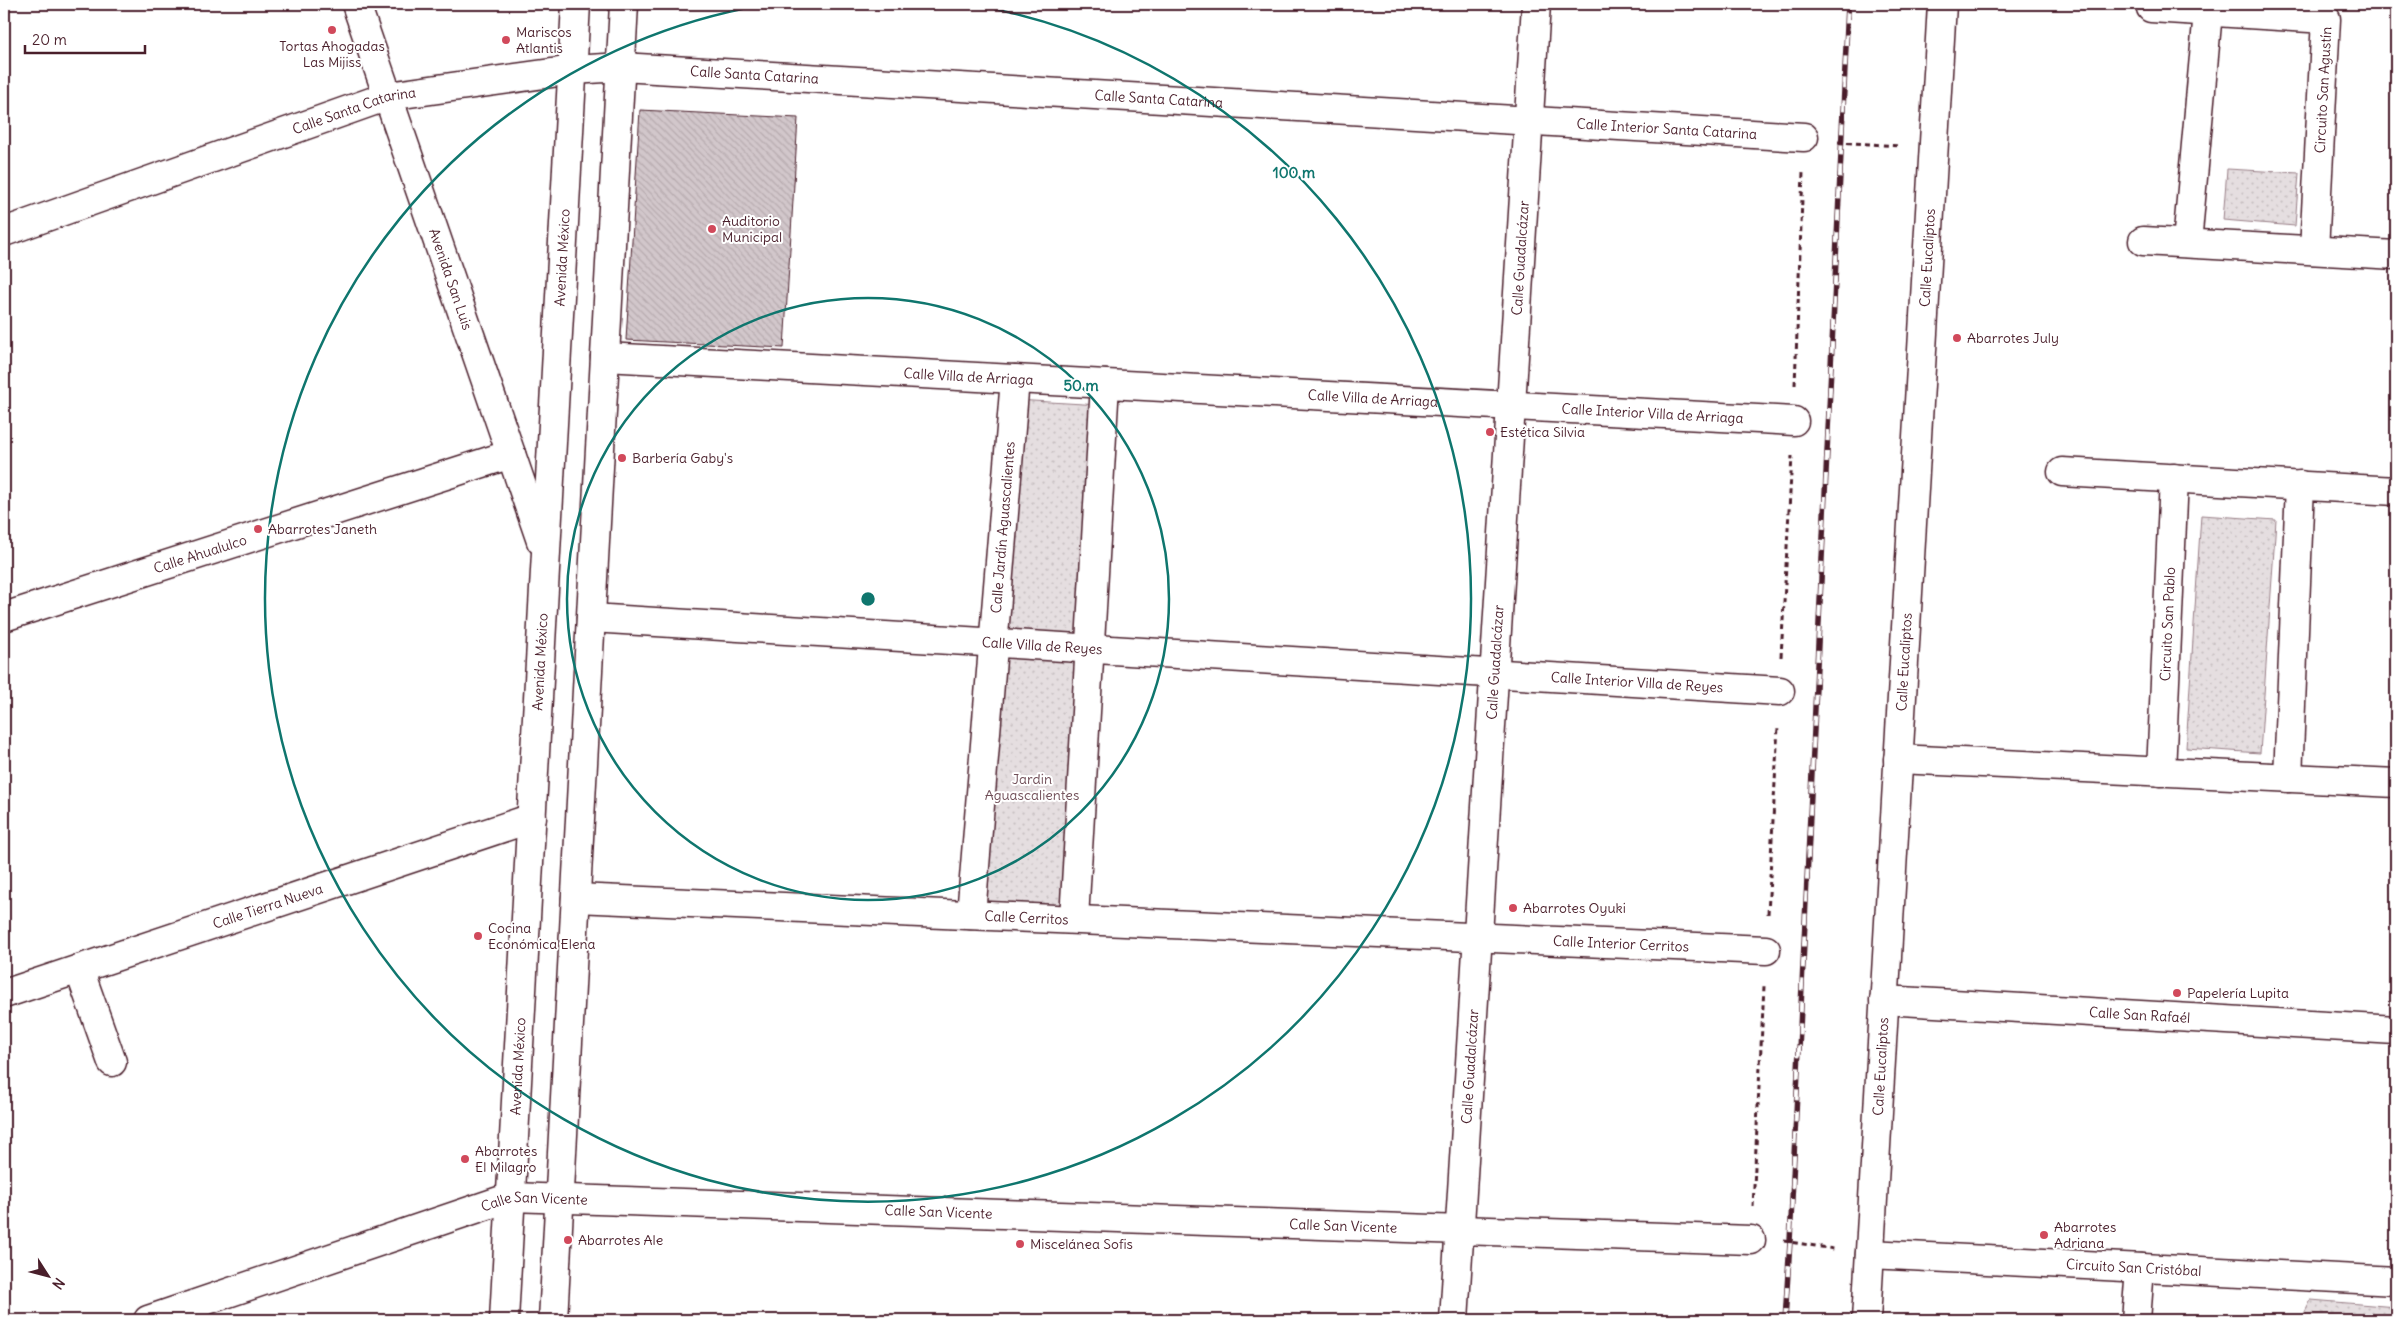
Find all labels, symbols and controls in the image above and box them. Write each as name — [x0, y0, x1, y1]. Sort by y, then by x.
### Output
scale bar — [25, 22, 145, 54]
place label: Mariscos Atlantis — [516, 23, 572, 57]
marker: Tortas Ahogadas Las Mijiss — [326, 24, 338, 36]
street label: Circuito San Agustín — [2311, 26, 2335, 154]
text: 20 m — [32, 30, 67, 49]
marker: Mariscos Atlantis — [500, 34, 512, 46]
place label: Tortas Ahogadas Las Mijiss — [279, 37, 385, 71]
street label: Calle Santa Catarina — [690, 62, 819, 88]
street label: Calle Santa Catarina — [290, 83, 417, 138]
street label: Calle Santa Catarina — [1094, 86, 1224, 112]
street label: Calle Interior Santa Catarina — [1576, 115, 1758, 143]
text: 100 m — [1273, 163, 1315, 182]
street label: Calle Guadalcázar — [1508, 200, 1533, 316]
street label: Avenida México — [550, 208, 574, 307]
street label: Calle Eucaliptos — [1916, 208, 1939, 307]
place label: Auditorio Municipal — [722, 212, 782, 246]
marker: Auditorio Municipal — [706, 223, 718, 235]
street label: Avenida San Luis — [425, 226, 477, 332]
place label: Abarrotes July — [1967, 329, 2059, 347]
marker: Abarrotes July — [1951, 332, 1963, 344]
street label: Calle Villa de Arriaga — [903, 364, 1034, 389]
text: 50 m — [1063, 376, 1099, 395]
street label: Calle Villa de Arriaga — [1307, 386, 1438, 411]
street label: Calle Interior Villa de Arriaga — [1561, 400, 1744, 427]
place label: Estética Silvia — [1500, 423, 1585, 441]
marker: Estética Silvia — [1484, 426, 1496, 438]
street label: Calle Jardín Aguascalientes — [987, 441, 1019, 614]
place label: Barbería Gaby's — [632, 449, 733, 467]
marker: Barbería Gaby's — [616, 452, 628, 464]
place label: Abarrotes Janeth — [268, 520, 377, 538]
marker: Abarrotes Janeth — [252, 523, 264, 535]
street label: Calle Ahualulco — [151, 531, 249, 577]
street label: Circuito San Pablo — [2156, 566, 2179, 682]
centre of rings — [859, 590, 877, 608]
street label: Calle Guadalcázar — [1482, 604, 1508, 720]
street label: Calle Eucaliptos — [1892, 612, 1916, 712]
street label: Avenida México — [528, 613, 552, 711]
street label: Calle Villa de Reyes — [981, 633, 1103, 658]
street label: Calle Interior Villa de Reyes — [1550, 668, 1724, 697]
park label: Jardin Aguascalientes — [985, 770, 1079, 804]
street label: Calle Tierra Nueva — [210, 879, 325, 933]
place label: Abarrotes Oyuki — [1523, 899, 1626, 917]
marker: Abarrotes Oyuki — [1507, 902, 1519, 914]
street label: Calle Cerritos — [984, 907, 1069, 929]
place label: Cocina Económica Elena — [488, 919, 596, 953]
marker: Cocina Económica Elena — [472, 930, 484, 942]
street label: Calle Interior Cerritos — [1553, 932, 1689, 956]
place label: Papelería Lupita — [2187, 984, 2289, 1002]
marker: Papelería Lupita — [2171, 987, 2183, 999]
street label: Calle San Rafaél — [2088, 1003, 2191, 1027]
street label: Calle Guadalcázar — [1457, 1008, 1482, 1125]
street label: Avenida México — [506, 1017, 530, 1116]
street label: Calle Eucaliptos — [1869, 1017, 1892, 1116]
place label: Abarrotes El Milagro — [475, 1142, 537, 1176]
marker: Abarrotes El Milagro — [459, 1153, 471, 1165]
street label: Calle San Vicente — [479, 1188, 588, 1216]
street label: Calle San Vicente — [884, 1201, 993, 1223]
street label: Calle San Vicente — [1289, 1215, 1397, 1237]
place label: Abarrotes Adriana — [2054, 1218, 2116, 1252]
marker: Abarrotes Adriana — [2038, 1229, 2050, 1241]
place label: Abarrotes Ale — [578, 1231, 663, 1249]
marker: Abarrotes Ale — [562, 1234, 574, 1246]
place label: Miscelánea Sofis — [1030, 1235, 1133, 1253]
marker: Miscelánea Sofis — [1014, 1238, 1026, 1250]
north arrow — [22, 1252, 72, 1302]
street label: Circuito San Cristóbal — [2066, 1255, 2202, 1280]
text: N — [48, 1274, 69, 1293]

